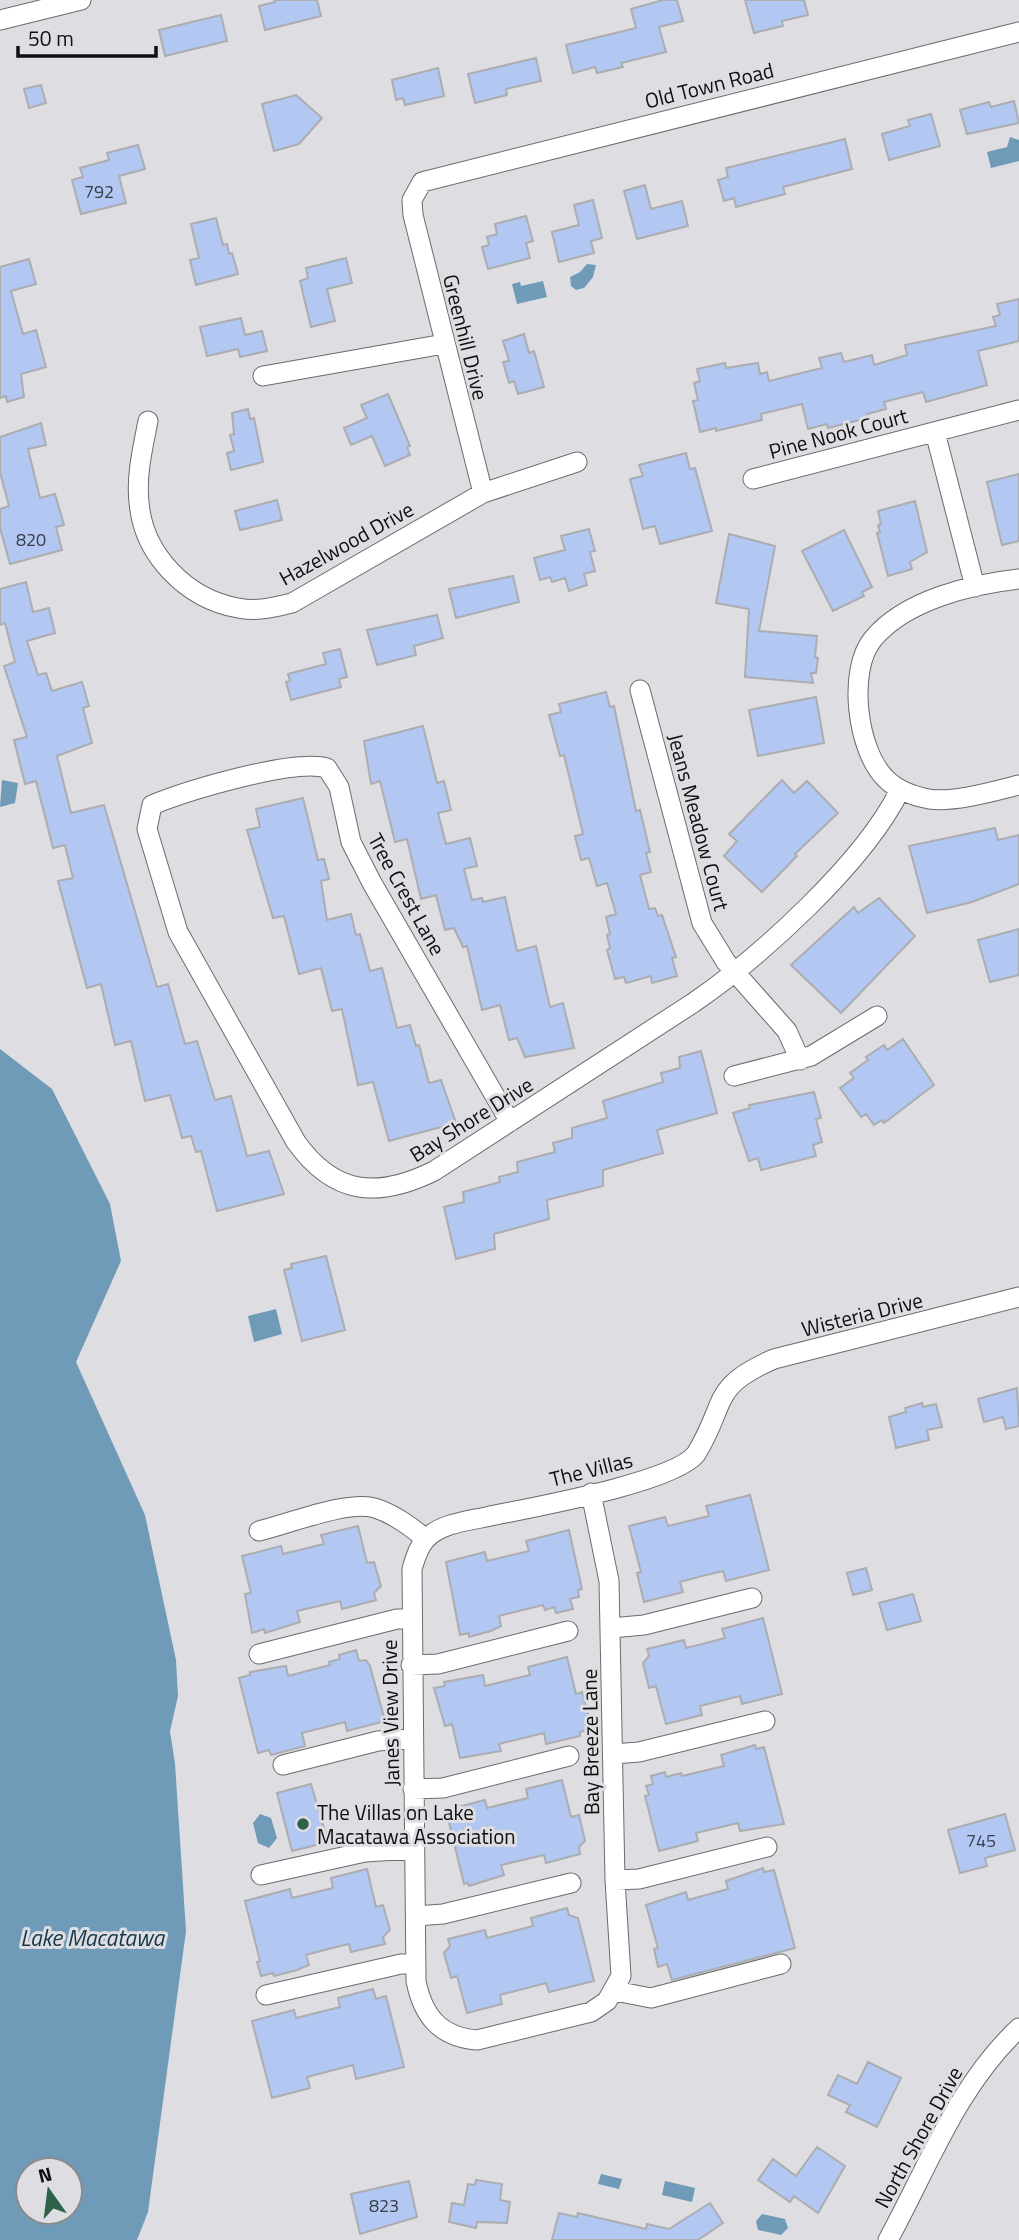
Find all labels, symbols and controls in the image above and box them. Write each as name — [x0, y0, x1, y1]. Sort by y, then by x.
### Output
scale bar — [18, 14, 156, 58]
text: 50 m — [28, 22, 74, 54]
street label: Old Town Road — [641, 54, 777, 116]
house number: 792 — [84, 178, 114, 205]
street label: Greenhill Drive — [435, 271, 497, 403]
street label: Pine Nook Court — [765, 399, 912, 467]
street label: Hazelwood Drive — [273, 493, 419, 593]
house number: 820 — [16, 526, 46, 553]
street label: Jeans Meadow Court — [660, 730, 738, 915]
street label: Tree Crest Lane — [360, 827, 454, 961]
street label: Bay Shore Drive — [403, 1068, 539, 1170]
street label: Wisteria Drive — [798, 1283, 926, 1345]
street label: The Villas — [546, 1443, 636, 1495]
street label: Janes View Drive — [373, 1639, 407, 1787]
street label: Bay Breeze Lane — [573, 1668, 607, 1816]
place label: The Villas on Lake Macatawa Association — [317, 1796, 516, 1852]
marker: The Villas on Lake Macatawa Association — [295, 1816, 311, 1832]
house number: 745 — [966, 1827, 996, 1854]
water label: Lake Macatawa — [20, 1920, 165, 1955]
street label: North Shore Drive — [866, 2060, 970, 2214]
north arrow — [14, 2156, 84, 2226]
text: N — [35, 2158, 55, 2190]
house number: 823 — [369, 2192, 399, 2219]

